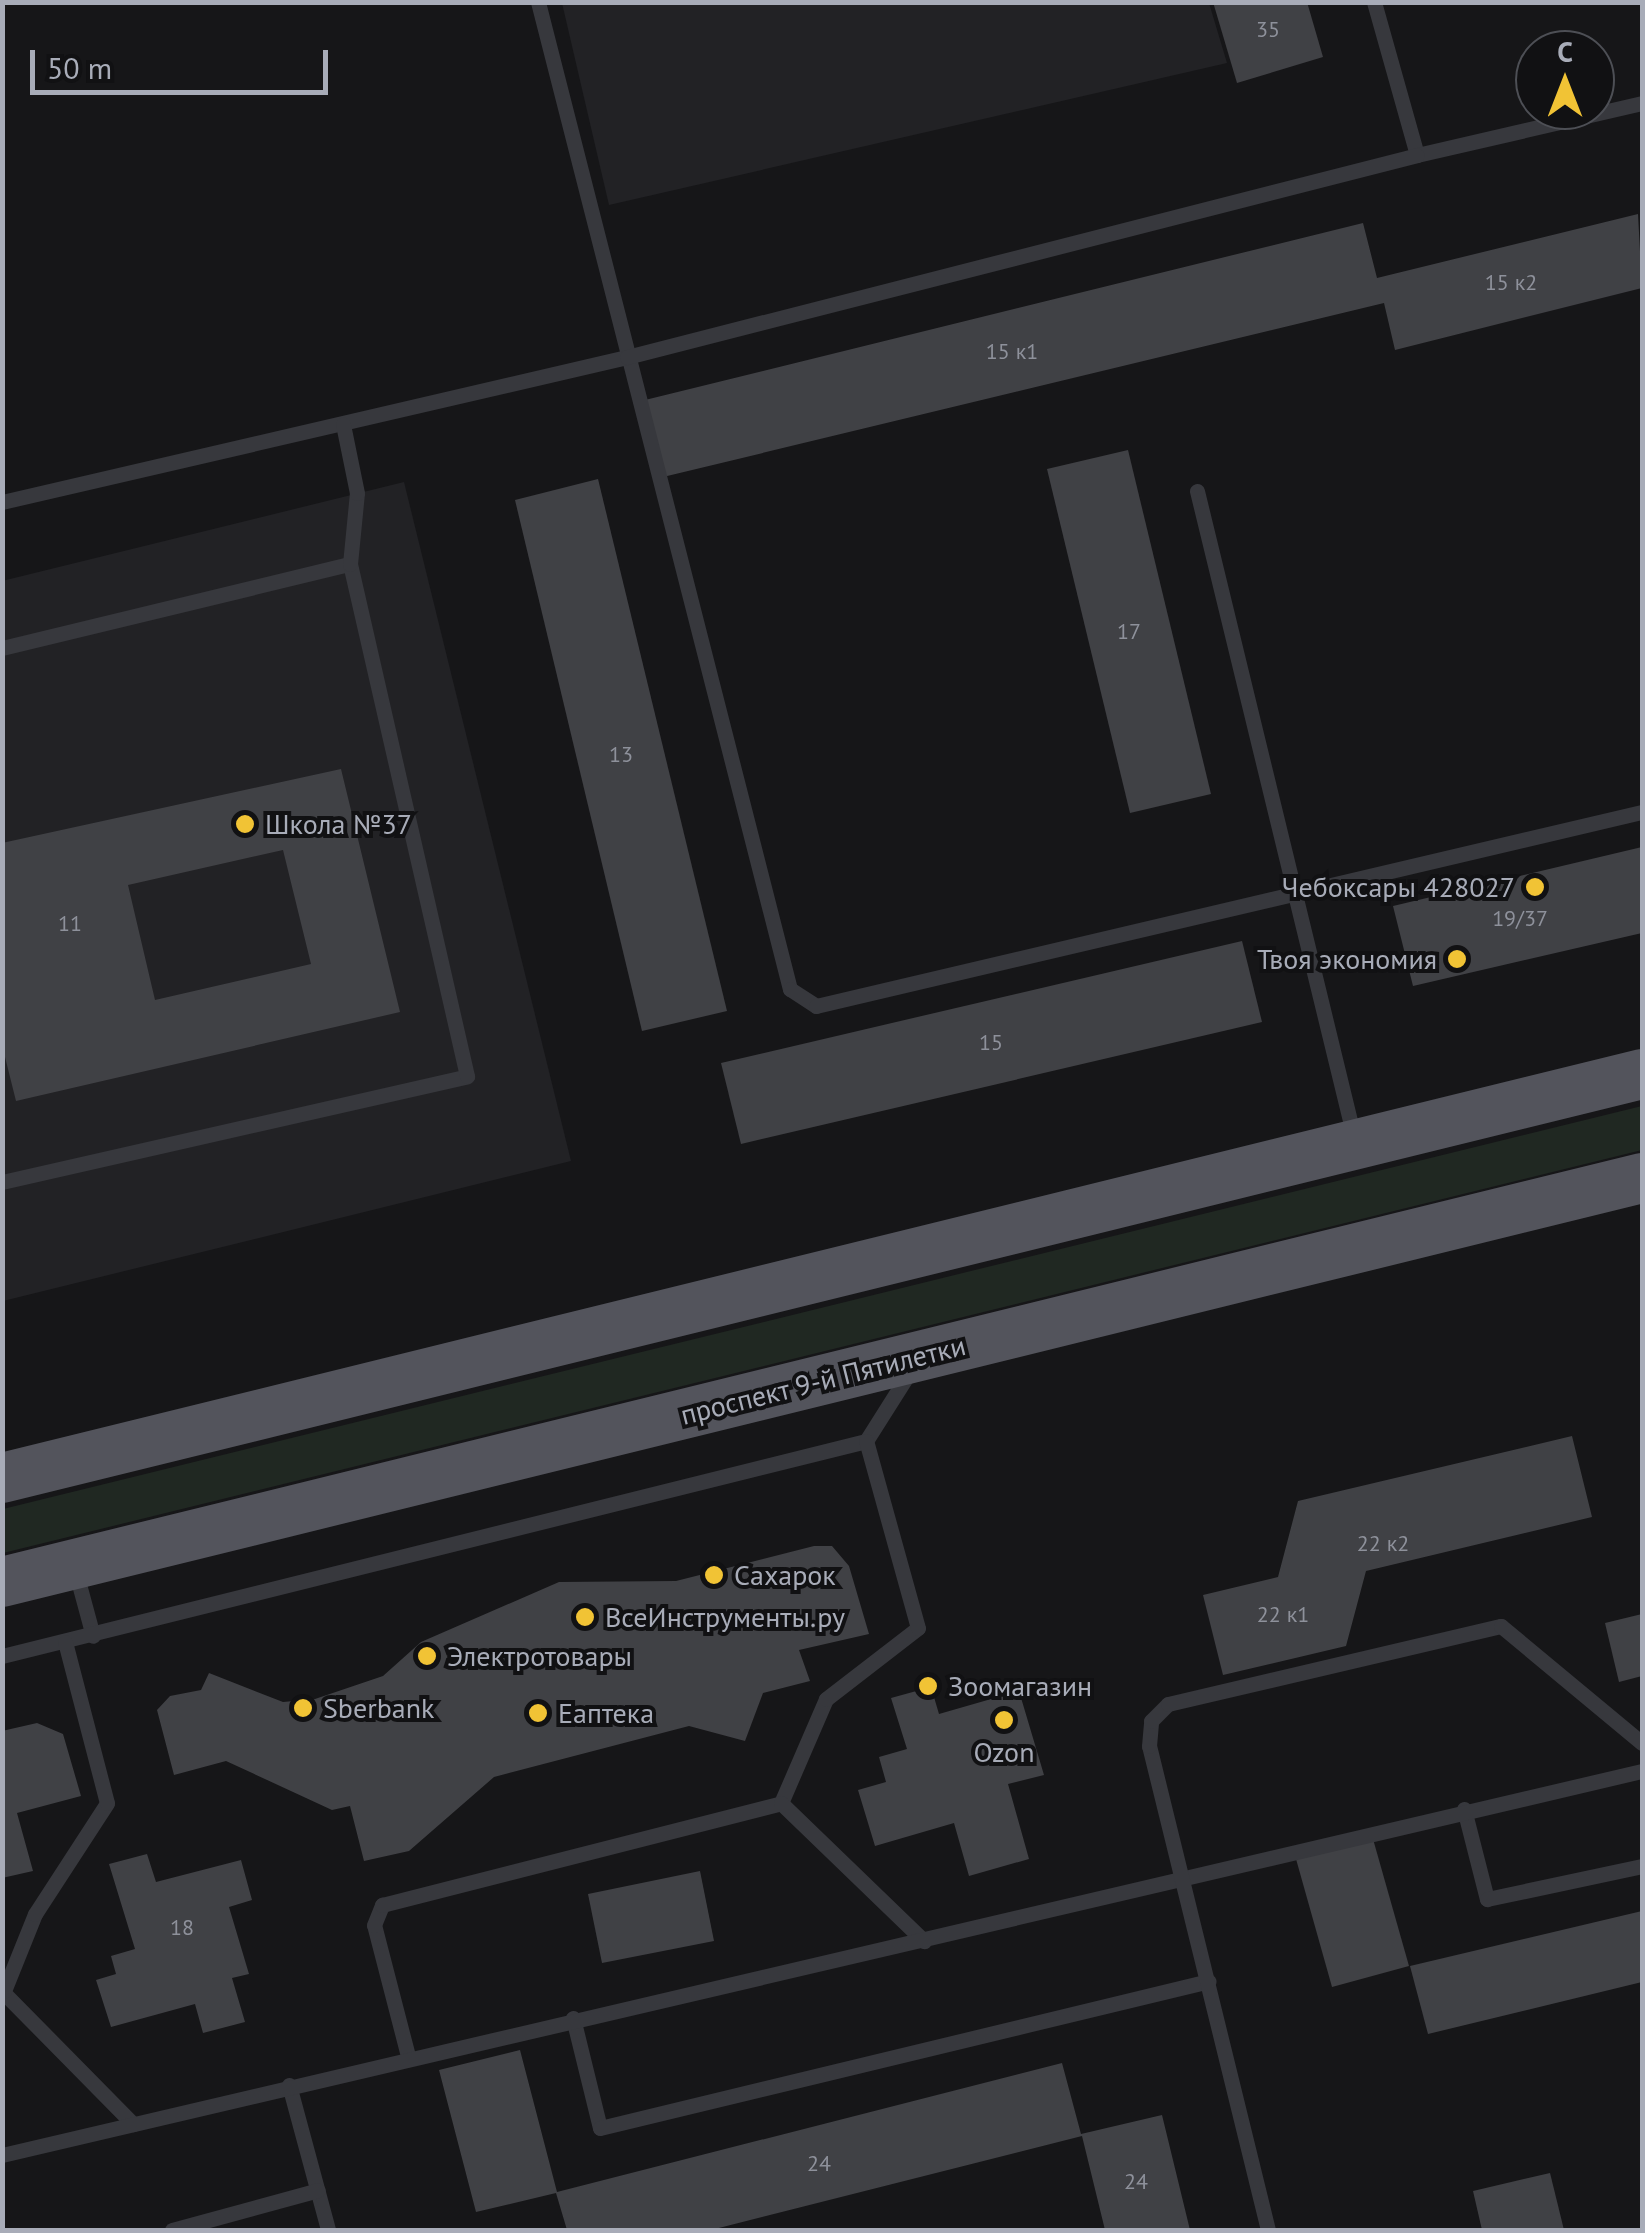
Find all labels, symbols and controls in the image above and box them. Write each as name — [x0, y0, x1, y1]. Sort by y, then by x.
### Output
house number: 35 — [1256, 17, 1280, 43]
scale bar — [35, 30, 332, 92]
north arrow — [1515, 30, 1615, 130]
text: С — [1557, 33, 1573, 70]
text: 50 m — [47, 48, 112, 87]
house number: 15 к2 — [1485, 270, 1537, 296]
house number: 15 к1 — [986, 339, 1038, 365]
house number: 17 — [1117, 619, 1141, 645]
house number: 13 — [609, 742, 633, 768]
place label: Школа №37 — [265, 807, 412, 841]
marker: Школа №37 — [234, 813, 256, 835]
place label: Чебоксары 428027 — [1282, 870, 1515, 904]
marker: Чебоксары 428027 — [1524, 876, 1546, 898]
house number: 19/37 — [1492, 906, 1548, 932]
house number: 11 — [58, 911, 82, 937]
place label: Твоя экономия — [1257, 942, 1437, 976]
marker: Твоя экономия — [1446, 948, 1468, 970]
house number: 15 — [979, 1030, 1003, 1056]
street label: проспект 9-й Пятилетки — [677, 1328, 969, 1432]
house number: 22 к2 — [1357, 1531, 1409, 1557]
place label: Сахарок — [734, 1558, 836, 1592]
marker: Сахарок — [703, 1564, 725, 1586]
place label: ВсеИнструменты.ру — [605, 1600, 845, 1634]
house number: 22 к1 — [1257, 1602, 1309, 1628]
marker: ВсеИнструменты.ру — [574, 1606, 596, 1628]
place label: Электротовары — [447, 1639, 632, 1673]
marker: Электротовары — [416, 1645, 438, 1667]
place label: Зоомагазин — [948, 1669, 1092, 1703]
marker: Зоомагазин — [917, 1675, 939, 1697]
place label: Sberbank — [323, 1691, 434, 1725]
place label: Еаптека — [558, 1696, 654, 1730]
marker: Sberbank — [292, 1697, 314, 1719]
marker: Еаптека — [527, 1702, 549, 1724]
marker: Ozon — [993, 1709, 1015, 1731]
place label: Ozon — [974, 1735, 1034, 1769]
house number: 18 — [170, 1915, 194, 1941]
house number: 24 — [807, 2151, 831, 2177]
house number: 24 — [1124, 2169, 1148, 2195]

